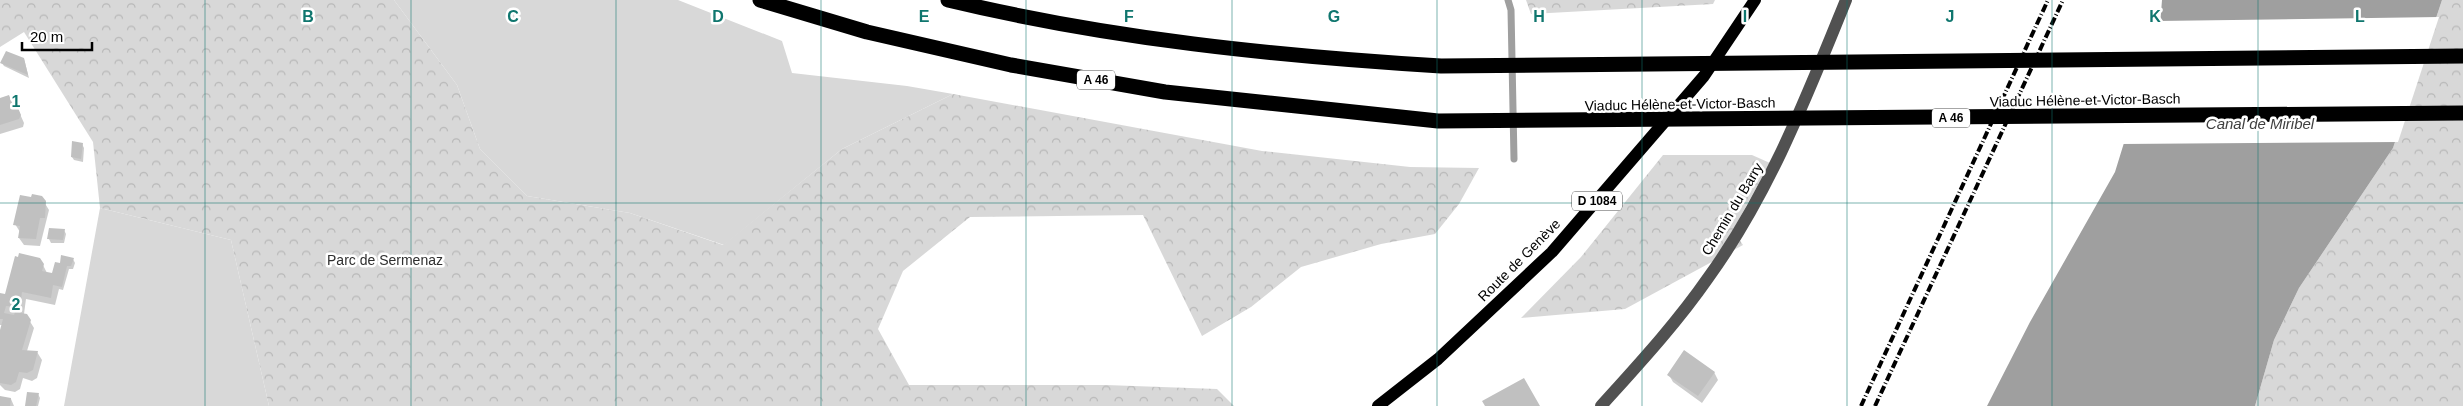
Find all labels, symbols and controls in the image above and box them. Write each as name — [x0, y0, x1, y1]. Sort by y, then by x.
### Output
text: B — [302, 8, 314, 25]
text: C — [507, 8, 519, 25]
text: D — [712, 8, 724, 25]
text: E — [919, 8, 930, 25]
text: F — [1124, 8, 1134, 25]
text: G — [1328, 8, 1340, 25]
text: H — [1533, 8, 1545, 25]
text: I — [1743, 8, 1747, 25]
text: J — [1946, 8, 1954, 25]
text: K — [2149, 8, 2161, 25]
text: L — [2355, 8, 2365, 25]
scale bar — [22, 20, 92, 52]
text: 20 m — [30, 28, 63, 45]
road number: A 46 — [1077, 70, 1115, 90]
street label: Viaduc Hélène-et-Victor-Basch — [1989, 90, 2181, 110]
text: 1 — [12, 93, 21, 110]
street label: Viaduc Hélène-et-Victor-Basch — [1584, 94, 1776, 114]
road number: A 46 — [1932, 109, 1970, 128]
water label: Canal de Miribel — [2206, 115, 2315, 132]
street label: Chemin du Barry — [1698, 160, 1766, 258]
road number: D 1084 — [1572, 192, 1622, 210]
street label: Route de Genève — [1475, 215, 1564, 304]
park label: Parc de Sermenaz — [327, 252, 443, 268]
text: 2 — [12, 296, 21, 313]

